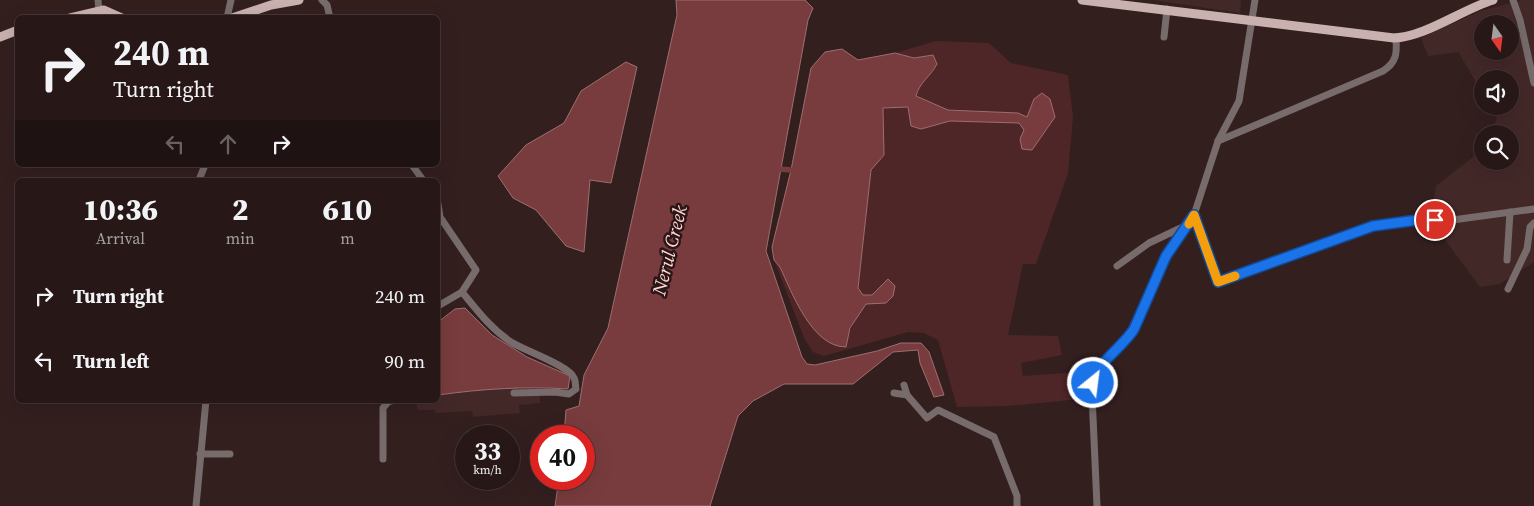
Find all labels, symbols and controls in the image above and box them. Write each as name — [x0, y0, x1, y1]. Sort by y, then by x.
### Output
north arrow — [1474, 15, 1519, 60]
map controls — [1474, 15, 1519, 170]
text: 240 m — [113, 29, 209, 77]
icon: right — [30, 35, 95, 100]
button: sound — [1474, 70, 1519, 115]
text: Turn right — [113, 74, 214, 104]
button: search — [1474, 125, 1519, 170]
icon: left — [161, 130, 189, 158]
icon: ahead — [214, 130, 242, 158]
icon: right — [267, 130, 295, 158]
text: 10:36 — [83, 189, 158, 230]
text: 2 — [232, 189, 249, 230]
text: 610 — [323, 189, 372, 230]
pin — [1414, 199, 1456, 241]
water label: Nerul Creek — [645, 202, 693, 299]
icon: arrive — [1421, 206, 1449, 234]
text: Arrival — [96, 227, 145, 249]
text: min — [226, 227, 255, 249]
text: m — [340, 227, 355, 249]
icon: right — [30, 282, 58, 310]
text: Turn right — [73, 283, 164, 309]
text: 240 m — [375, 283, 425, 309]
icon: left — [30, 347, 58, 375]
text: Turn left — [73, 348, 149, 374]
text: 90 m — [384, 348, 425, 374]
position arrow — [1066, 356, 1118, 408]
speed limit sign: 40 — [530, 425, 595, 490]
text: 33 — [474, 434, 501, 468]
text: km/h — [473, 462, 502, 478]

